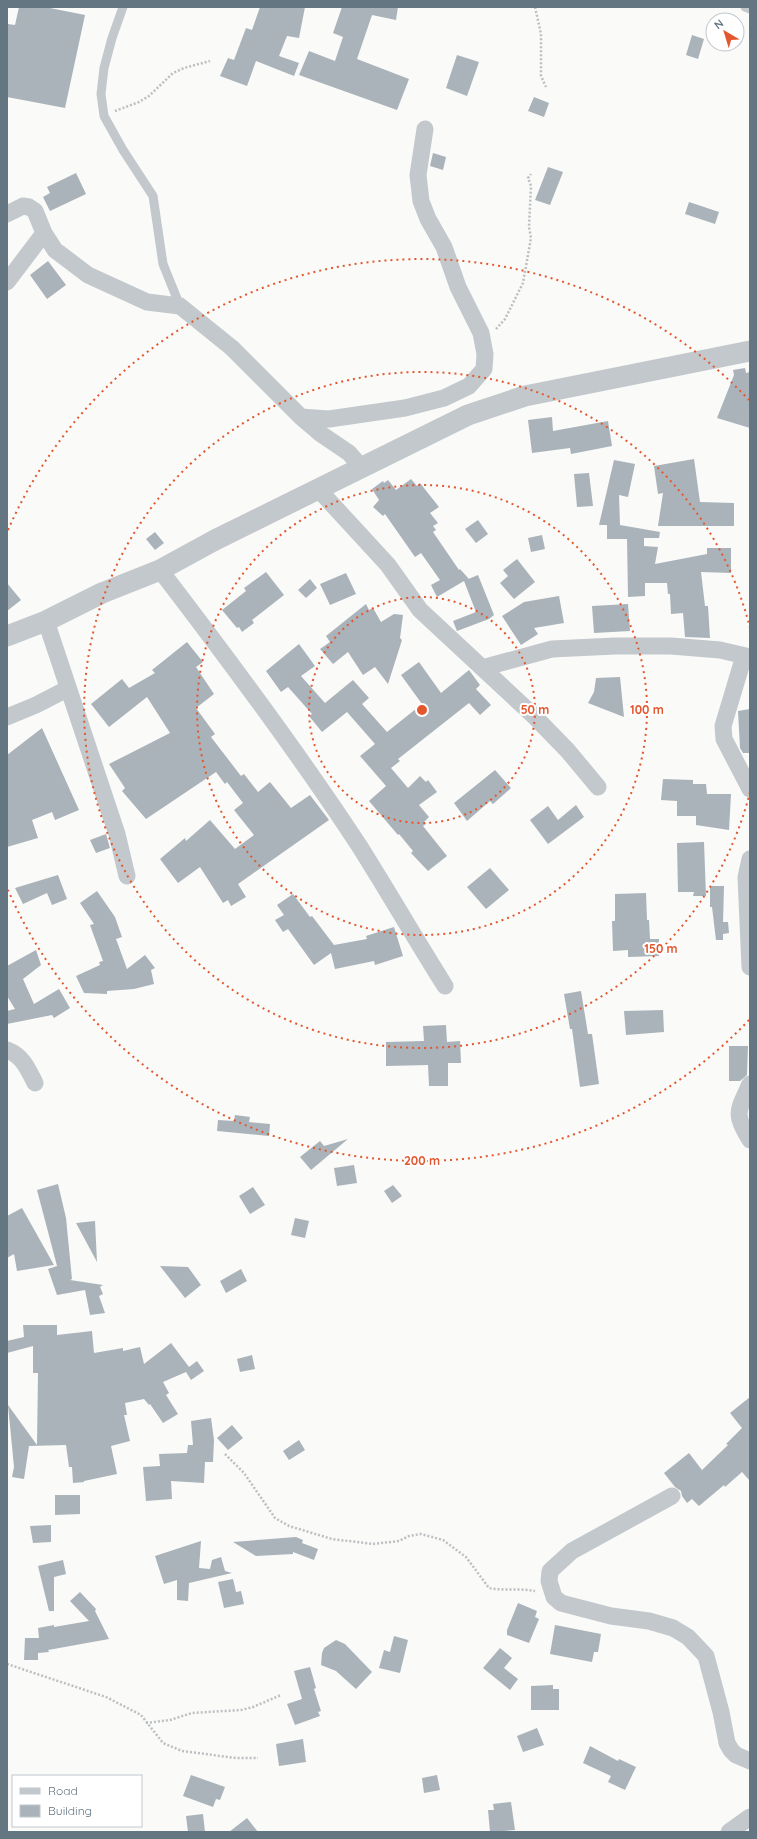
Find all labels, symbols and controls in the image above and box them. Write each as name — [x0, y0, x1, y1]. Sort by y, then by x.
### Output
north arrow — [705, 12, 745, 52]
text: N — [711, 16, 726, 32]
text: 50 m — [521, 702, 549, 717]
text: 100 m — [630, 702, 664, 717]
centre of rings — [415, 703, 429, 717]
text: 150 m — [644, 941, 678, 956]
text: 200 m — [404, 1153, 440, 1168]
legend — [12, 1775, 142, 1827]
text: Road — [48, 1783, 78, 1798]
text: Building — [48, 1803, 92, 1818]

